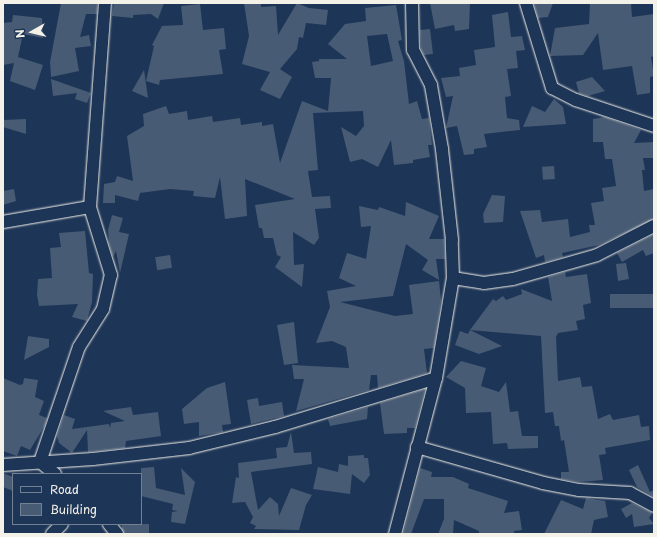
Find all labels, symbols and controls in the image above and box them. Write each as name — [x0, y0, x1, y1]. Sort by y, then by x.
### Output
north arrow — [12, 12, 52, 52]
text: N — [11, 28, 29, 39]
legend — [12, 473, 142, 525]
text: Road — [50, 480, 79, 498]
text: Building — [50, 500, 97, 518]

